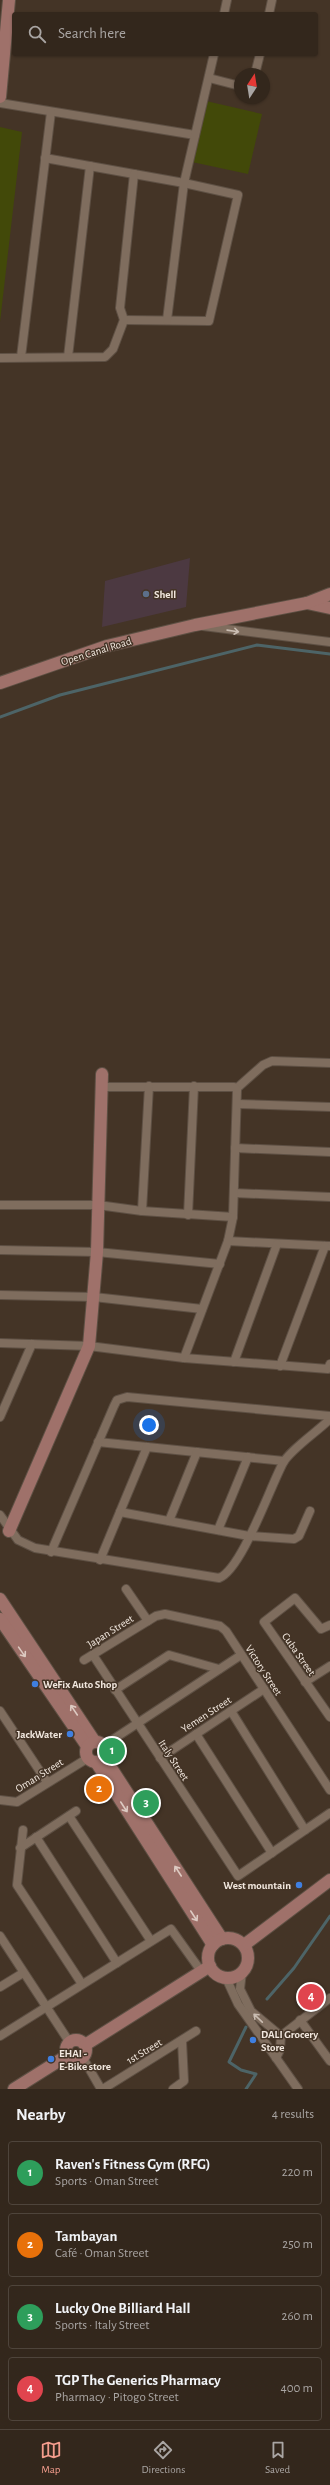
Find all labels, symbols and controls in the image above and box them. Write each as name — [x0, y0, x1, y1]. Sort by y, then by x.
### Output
search box — [12, 12, 318, 56]
icon: search — [26, 23, 48, 45]
text: Search here — [58, 26, 126, 41]
north arrow — [234, 68, 270, 104]
marker: Shell — [141, 589, 151, 599]
place label: Shell — [154, 589, 176, 600]
one-way arrow — [226, 627, 239, 635]
street label: Open Canal Road — [60, 635, 133, 667]
your location — [139, 1415, 159, 1435]
street label: Japan Street — [85, 1613, 136, 1650]
street label: Cuba Street — [280, 1631, 318, 1678]
street label: Victory Street — [243, 1643, 284, 1698]
one-way arrow — [18, 1646, 26, 1657]
marker: WeFix Auto Shop — [30, 1679, 40, 1689]
place label: WeFix Auto Shop — [43, 1679, 118, 1690]
street label: Yemen Street — [179, 1694, 234, 1735]
one-way arrow — [70, 1704, 78, 1715]
place label: JackWater — [17, 1729, 62, 1740]
marker: JackWater — [65, 1729, 75, 1739]
pin: 1 — [99, 1736, 125, 1766]
street label: Italy Street — [156, 1738, 191, 1783]
street label: Oman Street — [13, 1756, 66, 1794]
pin: 2 — [86, 1774, 112, 1804]
pin: 3 — [133, 1788, 159, 1818]
one-way arrow — [120, 1801, 129, 1812]
one-way arrow — [174, 1866, 182, 1877]
place label: West mountain — [223, 1880, 291, 1891]
marker: West mountain — [294, 1880, 304, 1890]
one-way arrow — [191, 1910, 199, 1922]
pin: 4 — [298, 1982, 324, 2012]
one-way arrow — [253, 2013, 263, 2023]
place label: DALI Grocery Store — [261, 2029, 318, 2053]
marker: DALI Grocery Store — [248, 2035, 258, 2045]
street label: 1st Street — [125, 2036, 164, 2066]
place label: EHAI - E-Bike store — [59, 2048, 111, 2072]
marker: EHAI - E-Bike store — [46, 2054, 56, 2064]
text: Nearby — [16, 2106, 66, 2123]
text: 4 results — [272, 2108, 314, 2121]
text: Raven's Fitness Gym (RFG) — [55, 2157, 211, 2172]
text: 1 — [28, 2166, 32, 2179]
text: 220 m — [282, 2166, 313, 2179]
text: Sports · Oman Street — [55, 2175, 158, 2188]
text: Tambayan — [55, 2229, 117, 2244]
text: 2 — [27, 2238, 33, 2251]
text: 250 m — [282, 2238, 313, 2251]
text: Café · Oman Street — [55, 2247, 149, 2260]
text: Lucky One Billiard Hall — [55, 2301, 191, 2316]
text: 3 — [27, 2310, 33, 2323]
text: 260 m — [282, 2310, 313, 2323]
text: Sports · Italy Street — [55, 2319, 149, 2332]
text: TGP The Generics Pharmacy — [55, 2373, 221, 2388]
text: 4 — [27, 2382, 33, 2395]
text: 400 m — [280, 2382, 313, 2395]
text: Pharmacy · Pitogo Street — [55, 2391, 179, 2404]
tab: Map — [40, 2439, 62, 2476]
tab: Directions — [141, 2439, 185, 2476]
tab: Saved — [265, 2439, 290, 2476]

